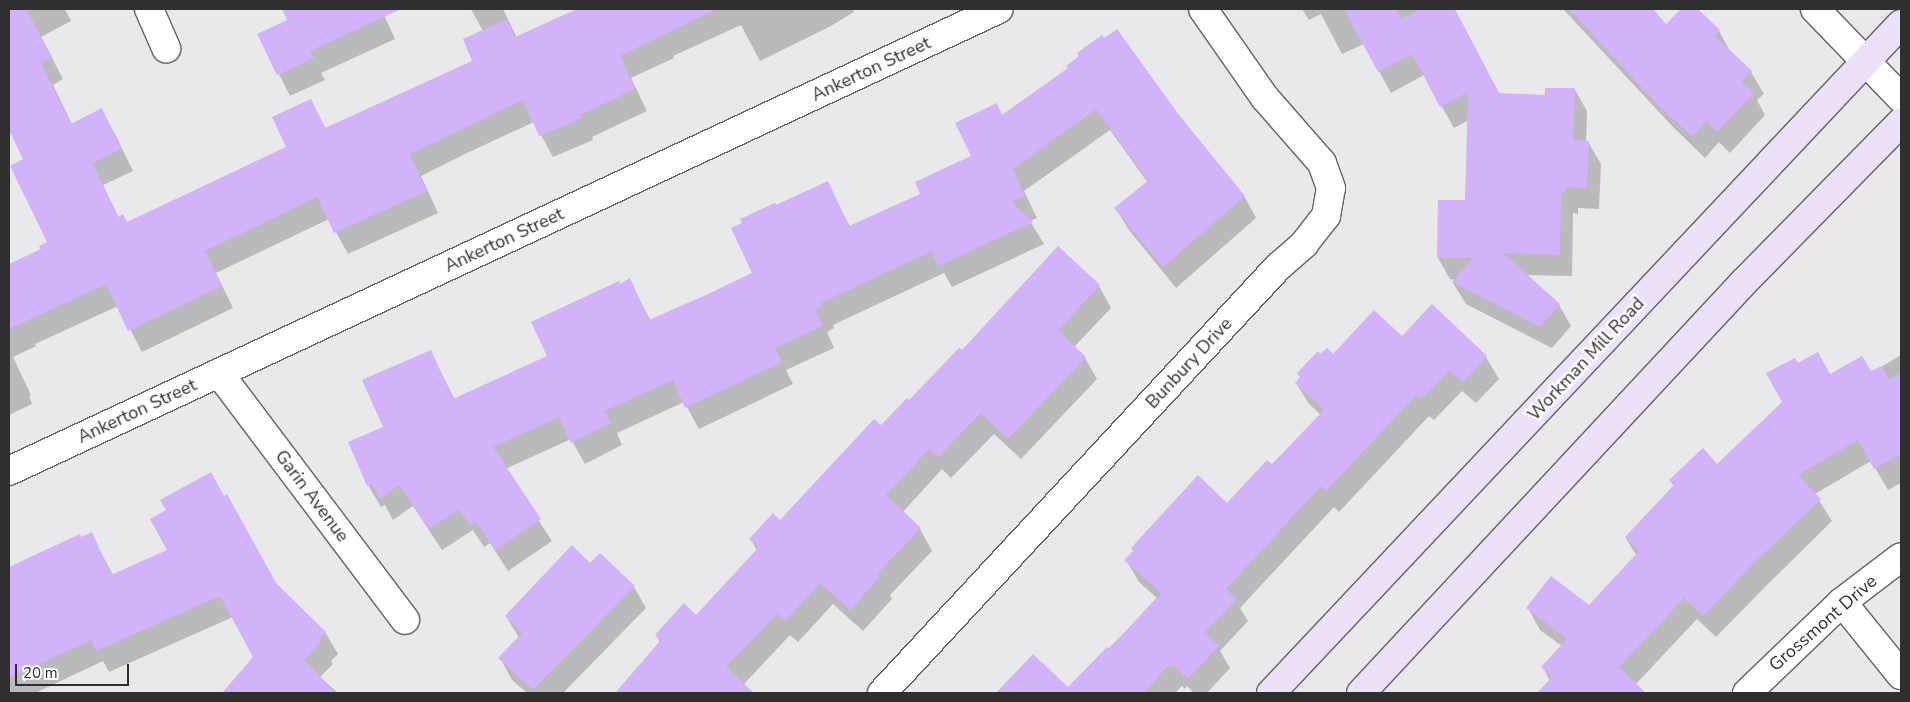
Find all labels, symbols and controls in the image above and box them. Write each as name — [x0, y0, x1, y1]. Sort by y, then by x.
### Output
street label: Ankerton Street — [808, 32, 934, 106]
street label: Ankerton Street — [441, 203, 567, 277]
street label: Workman Mill Road — [1523, 293, 1649, 425]
street label: Bunbury Drive — [1141, 313, 1237, 413]
street label: Ankerton Street — [74, 374, 200, 448]
street label: Garin Avenue — [270, 446, 354, 546]
street label: Grossmont Drive — [1765, 570, 1881, 676]
scale bar — [18, 654, 131, 686]
text: 20 m — [23, 663, 58, 683]

